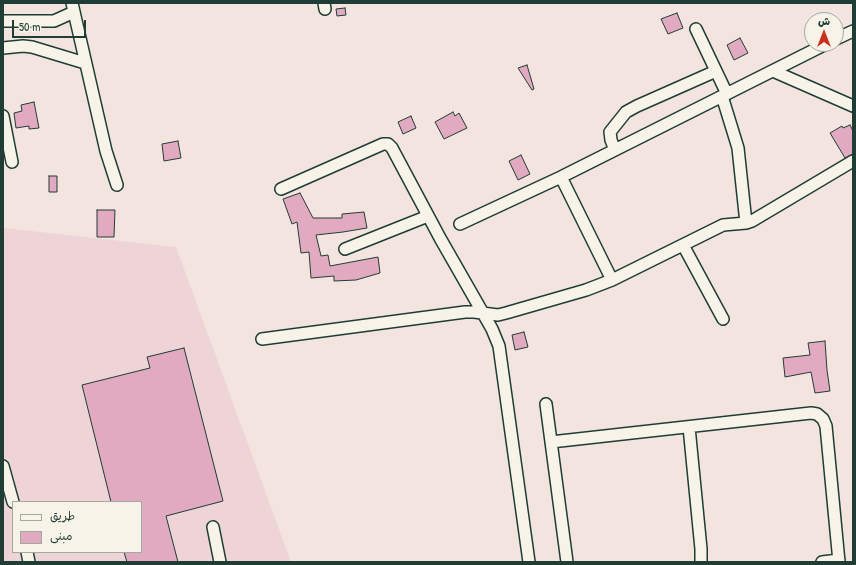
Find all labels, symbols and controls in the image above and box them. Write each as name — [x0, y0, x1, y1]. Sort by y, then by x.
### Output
scale bar — [14, 12, 88, 38]
north arrow — [804, 12, 844, 52]
text: ش — [818, 14, 830, 28]
text: 50 m — [19, 18, 40, 35]
legend — [12, 501, 142, 553]
text: طريق — [50, 507, 75, 524]
text: مبنى — [50, 527, 73, 544]

